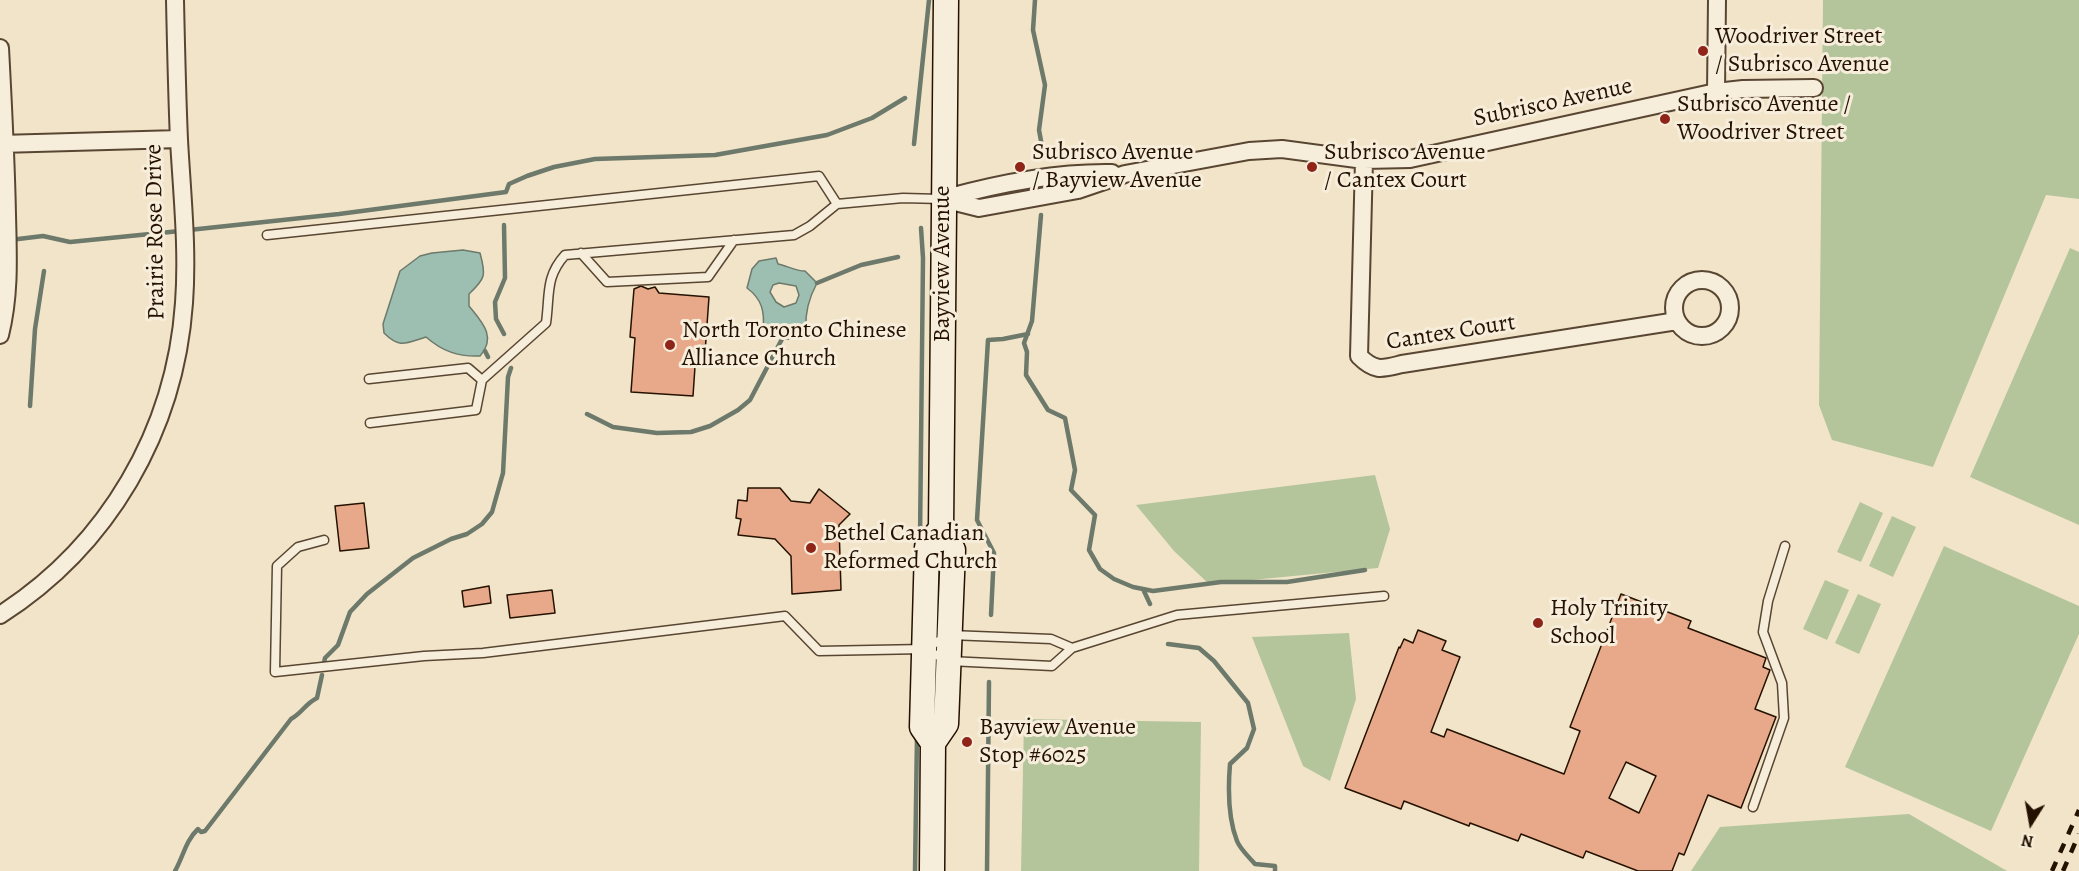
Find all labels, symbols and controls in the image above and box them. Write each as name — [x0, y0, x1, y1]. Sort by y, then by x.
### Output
place label: Woodriver Street / Subrisco Avenue — [1715, 23, 1889, 79]
marker: Woodriver Street / Subrisco Avenue — [1696, 44, 1710, 58]
street label: Subrisco Avenue — [1471, 72, 1635, 134]
place label: Subrisco Avenue / Woodriver Street — [1677, 91, 1851, 147]
marker: Subrisco Avenue / Woodriver Street — [1658, 112, 1672, 126]
place label: Subrisco Avenue / Bayview Avenue — [1032, 139, 1202, 195]
place label: Subrisco Avenue / Cantex Court — [1324, 139, 1485, 195]
street label: Prairie Rose Drive — [140, 144, 172, 320]
marker: Subrisco Avenue / Bayview Avenue — [1013, 160, 1027, 174]
marker: Subrisco Avenue / Cantex Court — [1305, 160, 1319, 174]
street label: Bayview Avenue — [929, 185, 957, 343]
street label: Cantex Court — [1384, 309, 1518, 357]
place label: North Toronto Chinese Alliance Church — [682, 317, 907, 373]
marker: North Toronto Chinese Alliance Church — [663, 338, 677, 352]
place label: Bethel Canadian Reformed Church — [823, 520, 997, 576]
marker: Bethel Canadian Reformed Church — [804, 541, 818, 555]
place label: Holy Trinity School — [1550, 595, 1668, 651]
marker: Holy Trinity School — [1531, 616, 1545, 630]
place label: Bayview Avenue Stop #6025 — [979, 714, 1136, 770]
marker: Bayview Avenue Stop #6025 — [960, 735, 974, 749]
north arrow — [2001, 793, 2061, 853]
text: N — [2020, 829, 2035, 853]

